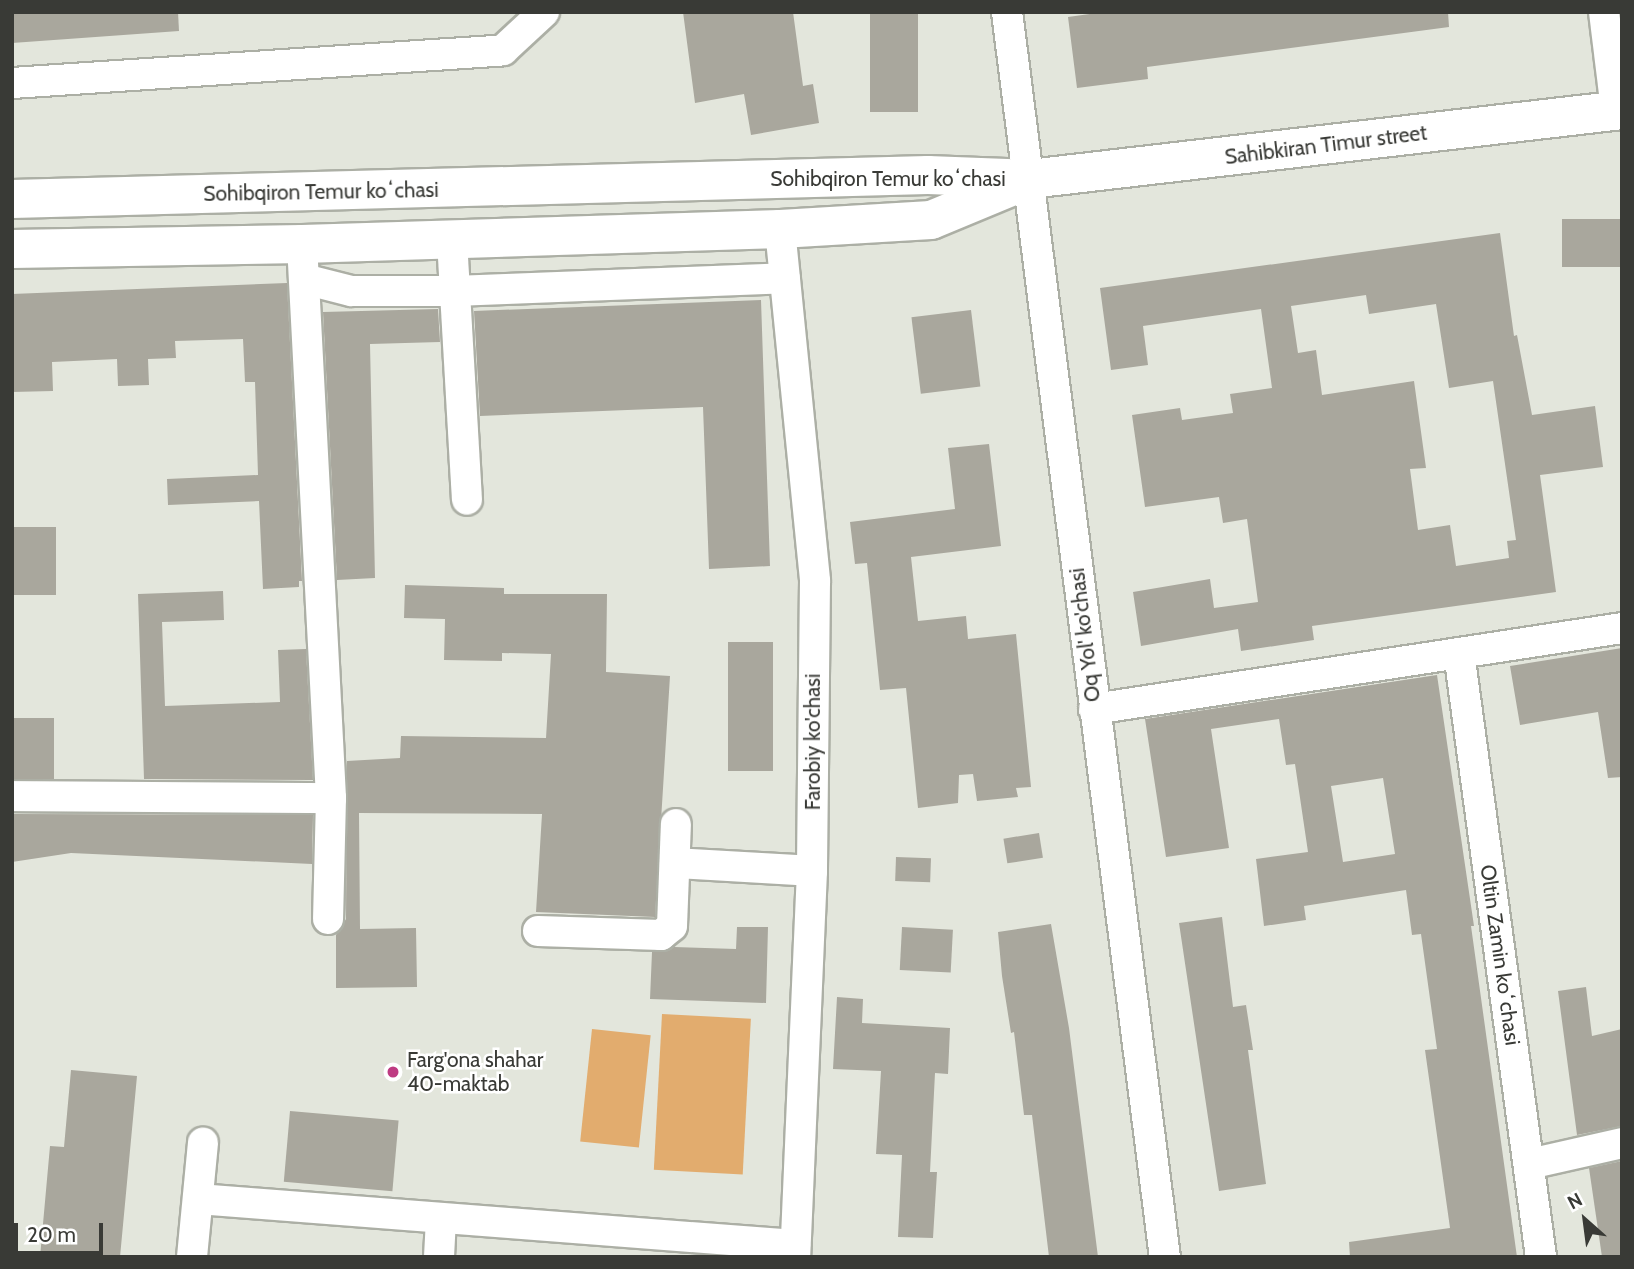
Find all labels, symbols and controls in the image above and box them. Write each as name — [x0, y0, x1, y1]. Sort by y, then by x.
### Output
street label: Sahibkiran Timur street — [1223, 120, 1429, 170]
street label: Sohibqiron Temur koʻchasi — [770, 166, 1006, 192]
street label: Sohibqiron Temur koʻchasi — [203, 177, 439, 207]
street label: Oq Yol' ko'chasi — [1064, 567, 1106, 703]
street label: Farobiy ko'chasi — [800, 674, 826, 810]
street label: Oltin Zamin koʻchasi — [1475, 863, 1525, 1047]
place label: Farg'ona shahar 40-maktab — [407, 1047, 543, 1097]
marker: Farg'ona shahar 40-maktab — [385, 1064, 401, 1080]
north arrow — [1550, 1185, 1620, 1255]
text: N — [1564, 1188, 1586, 1214]
scale bar — [18, 1210, 107, 1254]
text: 20 m — [27, 1222, 76, 1247]

